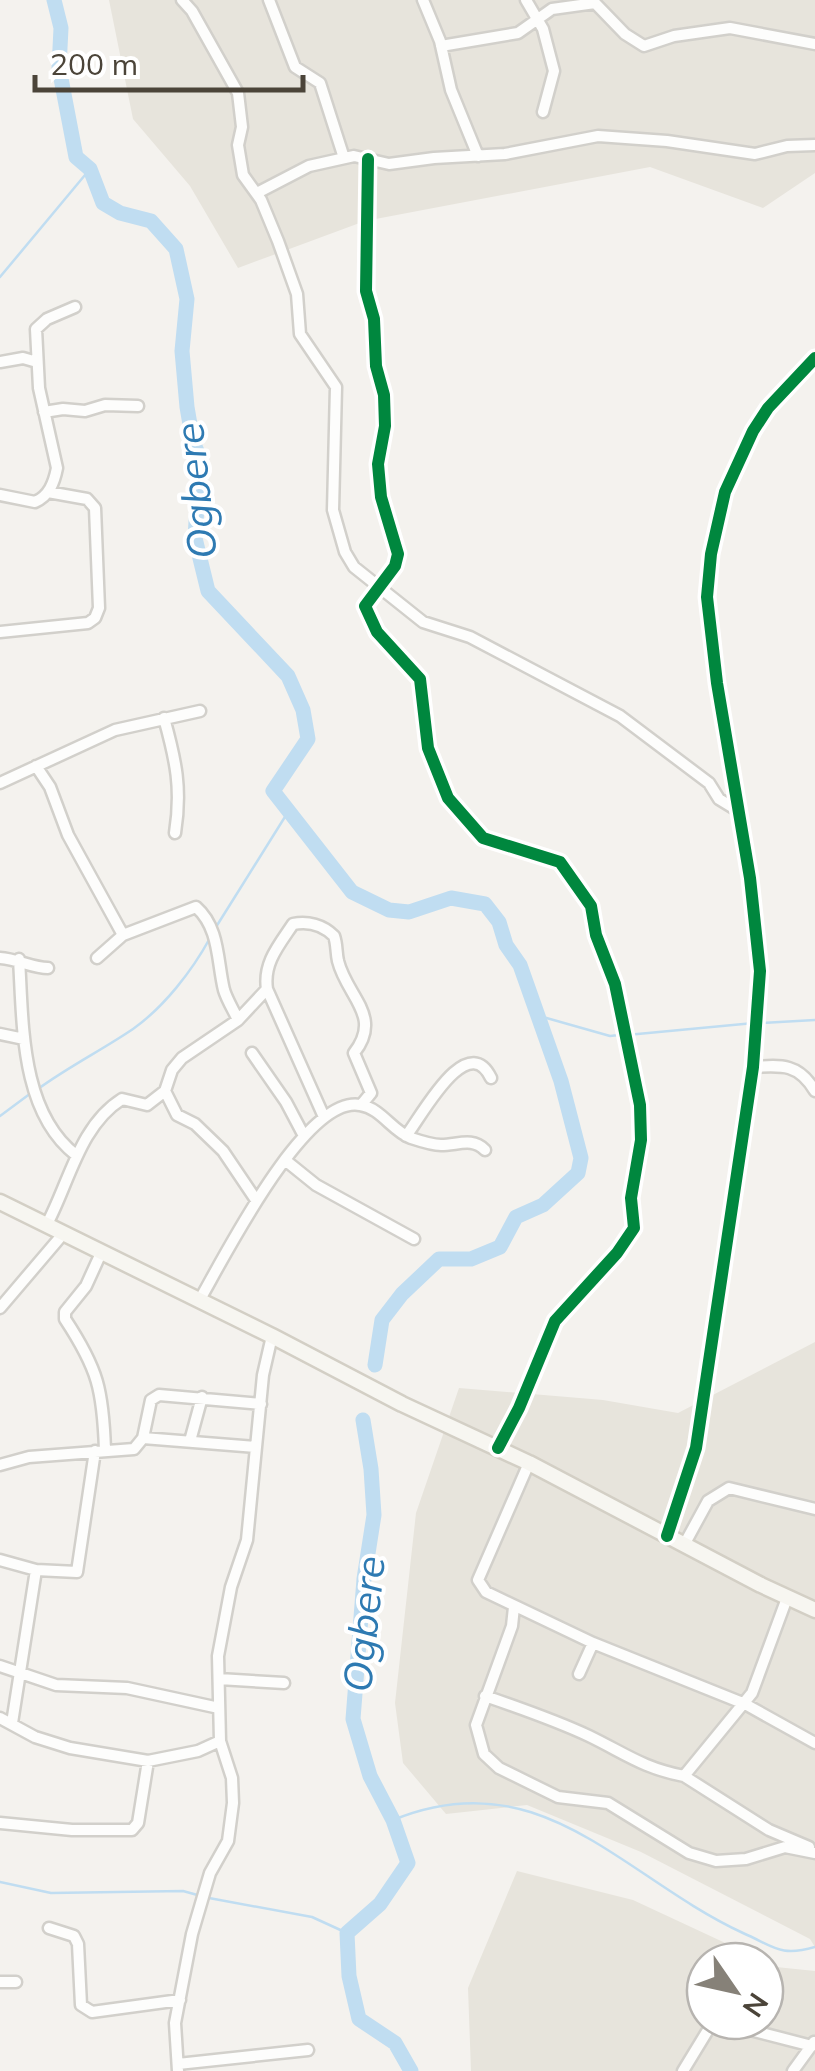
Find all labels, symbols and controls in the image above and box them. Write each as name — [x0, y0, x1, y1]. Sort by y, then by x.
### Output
scale bar — [35, 30, 302, 92]
text: 200 m — [50, 45, 138, 83]
water label: Ogbere — [163, 420, 227, 562]
water label: Ogbere — [331, 1553, 395, 1695]
north arrow — [685, 1941, 785, 2041]
text: N — [736, 1987, 777, 2024]

